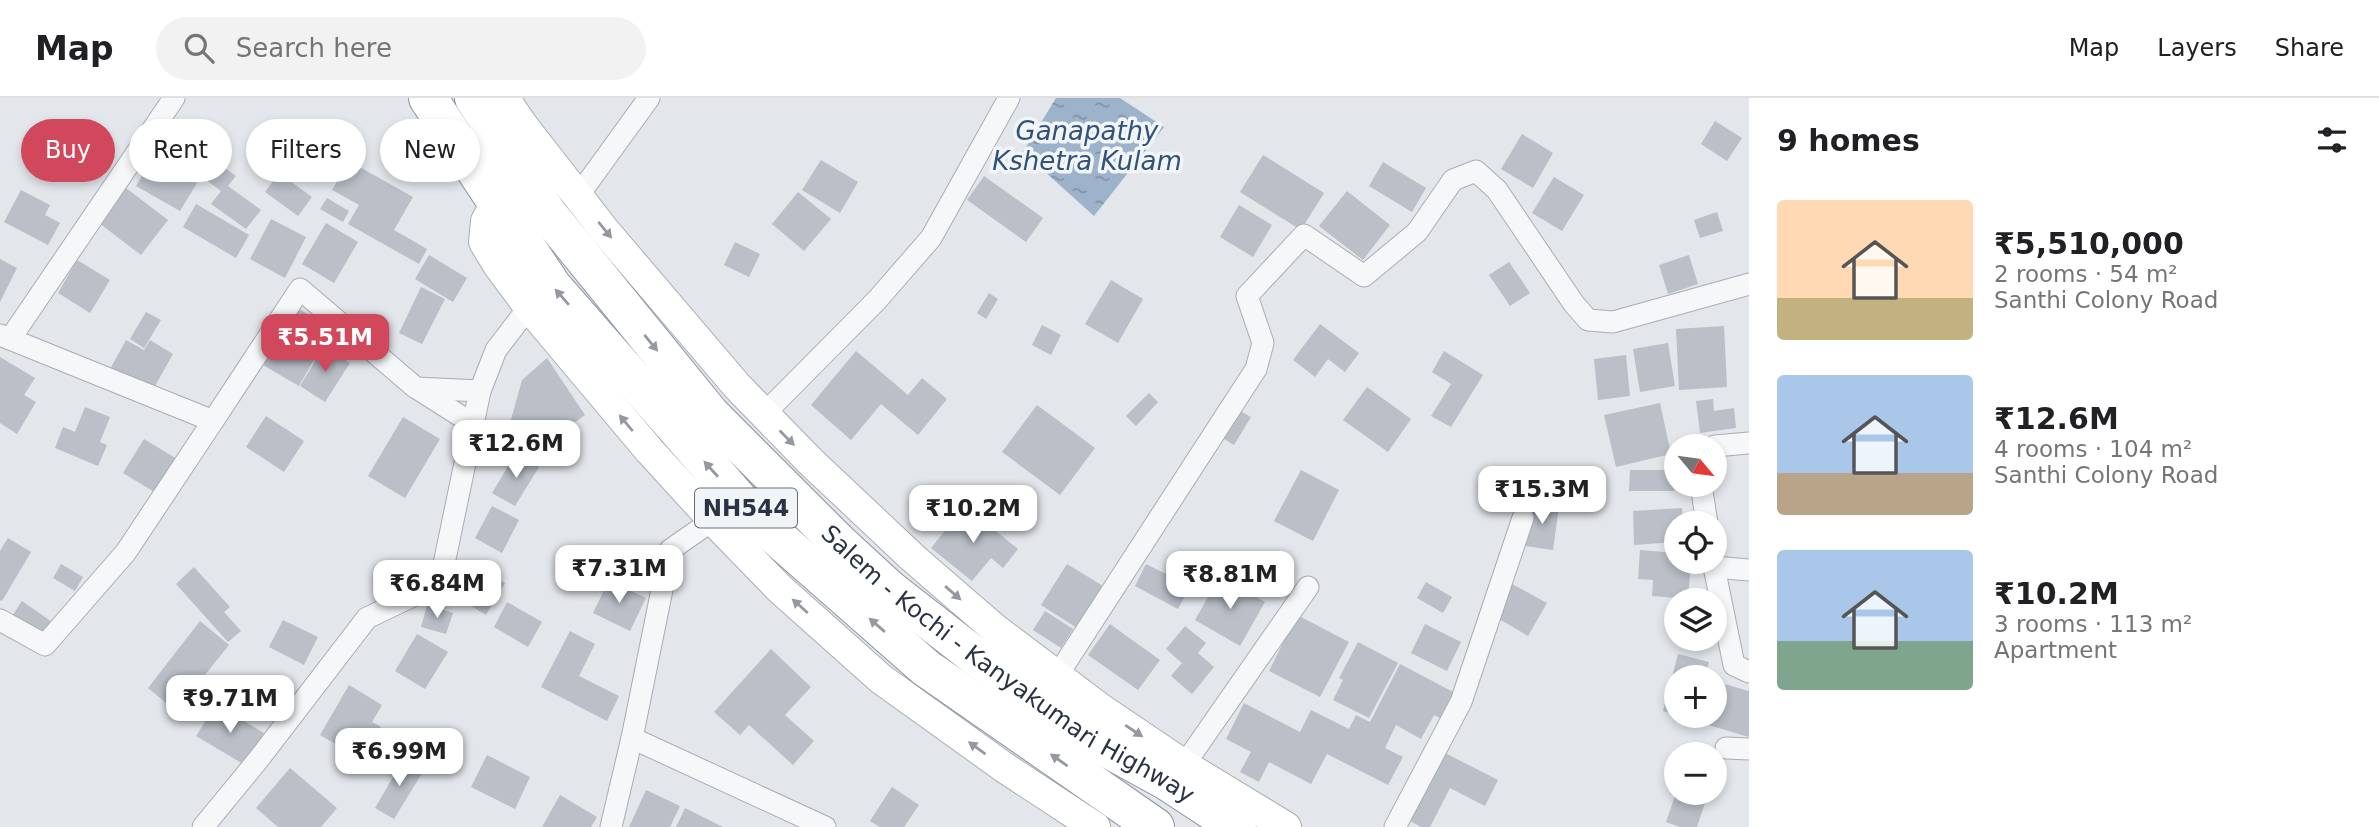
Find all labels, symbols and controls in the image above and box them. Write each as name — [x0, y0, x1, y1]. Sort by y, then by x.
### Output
search box — [156, 17, 646, 80]
text: Map — [35, 29, 114, 68]
icon: search — [180, 29, 218, 67]
text: Search here — [236, 33, 392, 63]
text: Map — [2069, 34, 2119, 62]
text: Layers — [2157, 34, 2237, 62]
text: Share — [2275, 34, 2344, 62]
water label: Ganapathy Kshetra Kulam — [992, 116, 1182, 176]
chip: Buy — [21, 119, 115, 182]
chip: Rent — [129, 119, 232, 182]
chip: Filters — [246, 119, 366, 182]
chip: New — [380, 119, 480, 182]
icon: filters — [2313, 121, 2351, 159]
text: 9 homes — [1777, 123, 1920, 158]
one-way arrow — [597, 222, 612, 239]
text: ₹5,510,000 — [1994, 226, 2184, 261]
icon: home — [1833, 228, 1917, 312]
text: 2 rooms · 54 m² — [1994, 261, 2178, 287]
text: Santhi Colony Road — [1994, 287, 2218, 313]
one-way arrow — [555, 289, 570, 306]
pin: ₹5.51M — [268, 314, 382, 374]
text: ₹5.51M — [277, 324, 373, 350]
one-way arrow — [644, 333, 659, 351]
text: ₹12.6M — [1994, 401, 2119, 436]
icon: home — [1833, 403, 1917, 487]
one-way arrow — [619, 415, 634, 433]
pin: ₹12.6M — [459, 420, 573, 480]
one-way arrow — [779, 429, 796, 446]
text: ₹12.6M — [468, 430, 564, 456]
north arrow — [1664, 434, 1727, 497]
map controls — [1664, 434, 1727, 805]
text: 4 rooms · 104 m² — [1994, 436, 2192, 462]
one-way arrow — [703, 460, 719, 478]
text: Santhi Colony Road — [1994, 462, 2218, 488]
pin: ₹15.3M — [1485, 466, 1599, 526]
text: ₹15.3M — [1494, 476, 1590, 502]
pin: ₹10.2M — [916, 486, 1030, 545]
road number: NH544 — [695, 488, 797, 528]
text: ₹10.2M — [925, 495, 1021, 521]
button: locate — [1664, 511, 1727, 574]
street label: Salem - Kochi - Kanyakumari Highway — [815, 519, 1200, 809]
pin: ₹7.31M — [562, 546, 676, 605]
pin: ₹8.81M — [1173, 552, 1287, 611]
text: ₹7.31M — [571, 555, 667, 581]
pin: ₹6.84M — [380, 560, 494, 620]
text: ₹8.81M — [1182, 561, 1278, 587]
text: ₹6.84M — [389, 570, 485, 596]
text: ₹10.2M — [1994, 576, 2119, 611]
icon: home — [1833, 578, 1917, 662]
one-way arrow — [945, 585, 962, 600]
button: layers — [1664, 588, 1727, 651]
one-way arrow — [791, 599, 808, 614]
text: 3 rooms · 113 m² — [1994, 611, 2192, 637]
one-way arrow — [868, 618, 885, 633]
text: Apartment — [1994, 637, 2117, 663]
button: + — [1664, 665, 1727, 728]
pin: ₹9.71M — [173, 676, 287, 735]
text: ₹9.71M — [182, 685, 278, 711]
one-way arrow — [1125, 724, 1143, 738]
pin: ₹6.99M — [342, 728, 456, 788]
text: ₹6.99M — [351, 738, 447, 764]
one-way arrow — [968, 741, 986, 755]
button: − — [1664, 742, 1727, 805]
one-way arrow — [1050, 753, 1068, 767]

